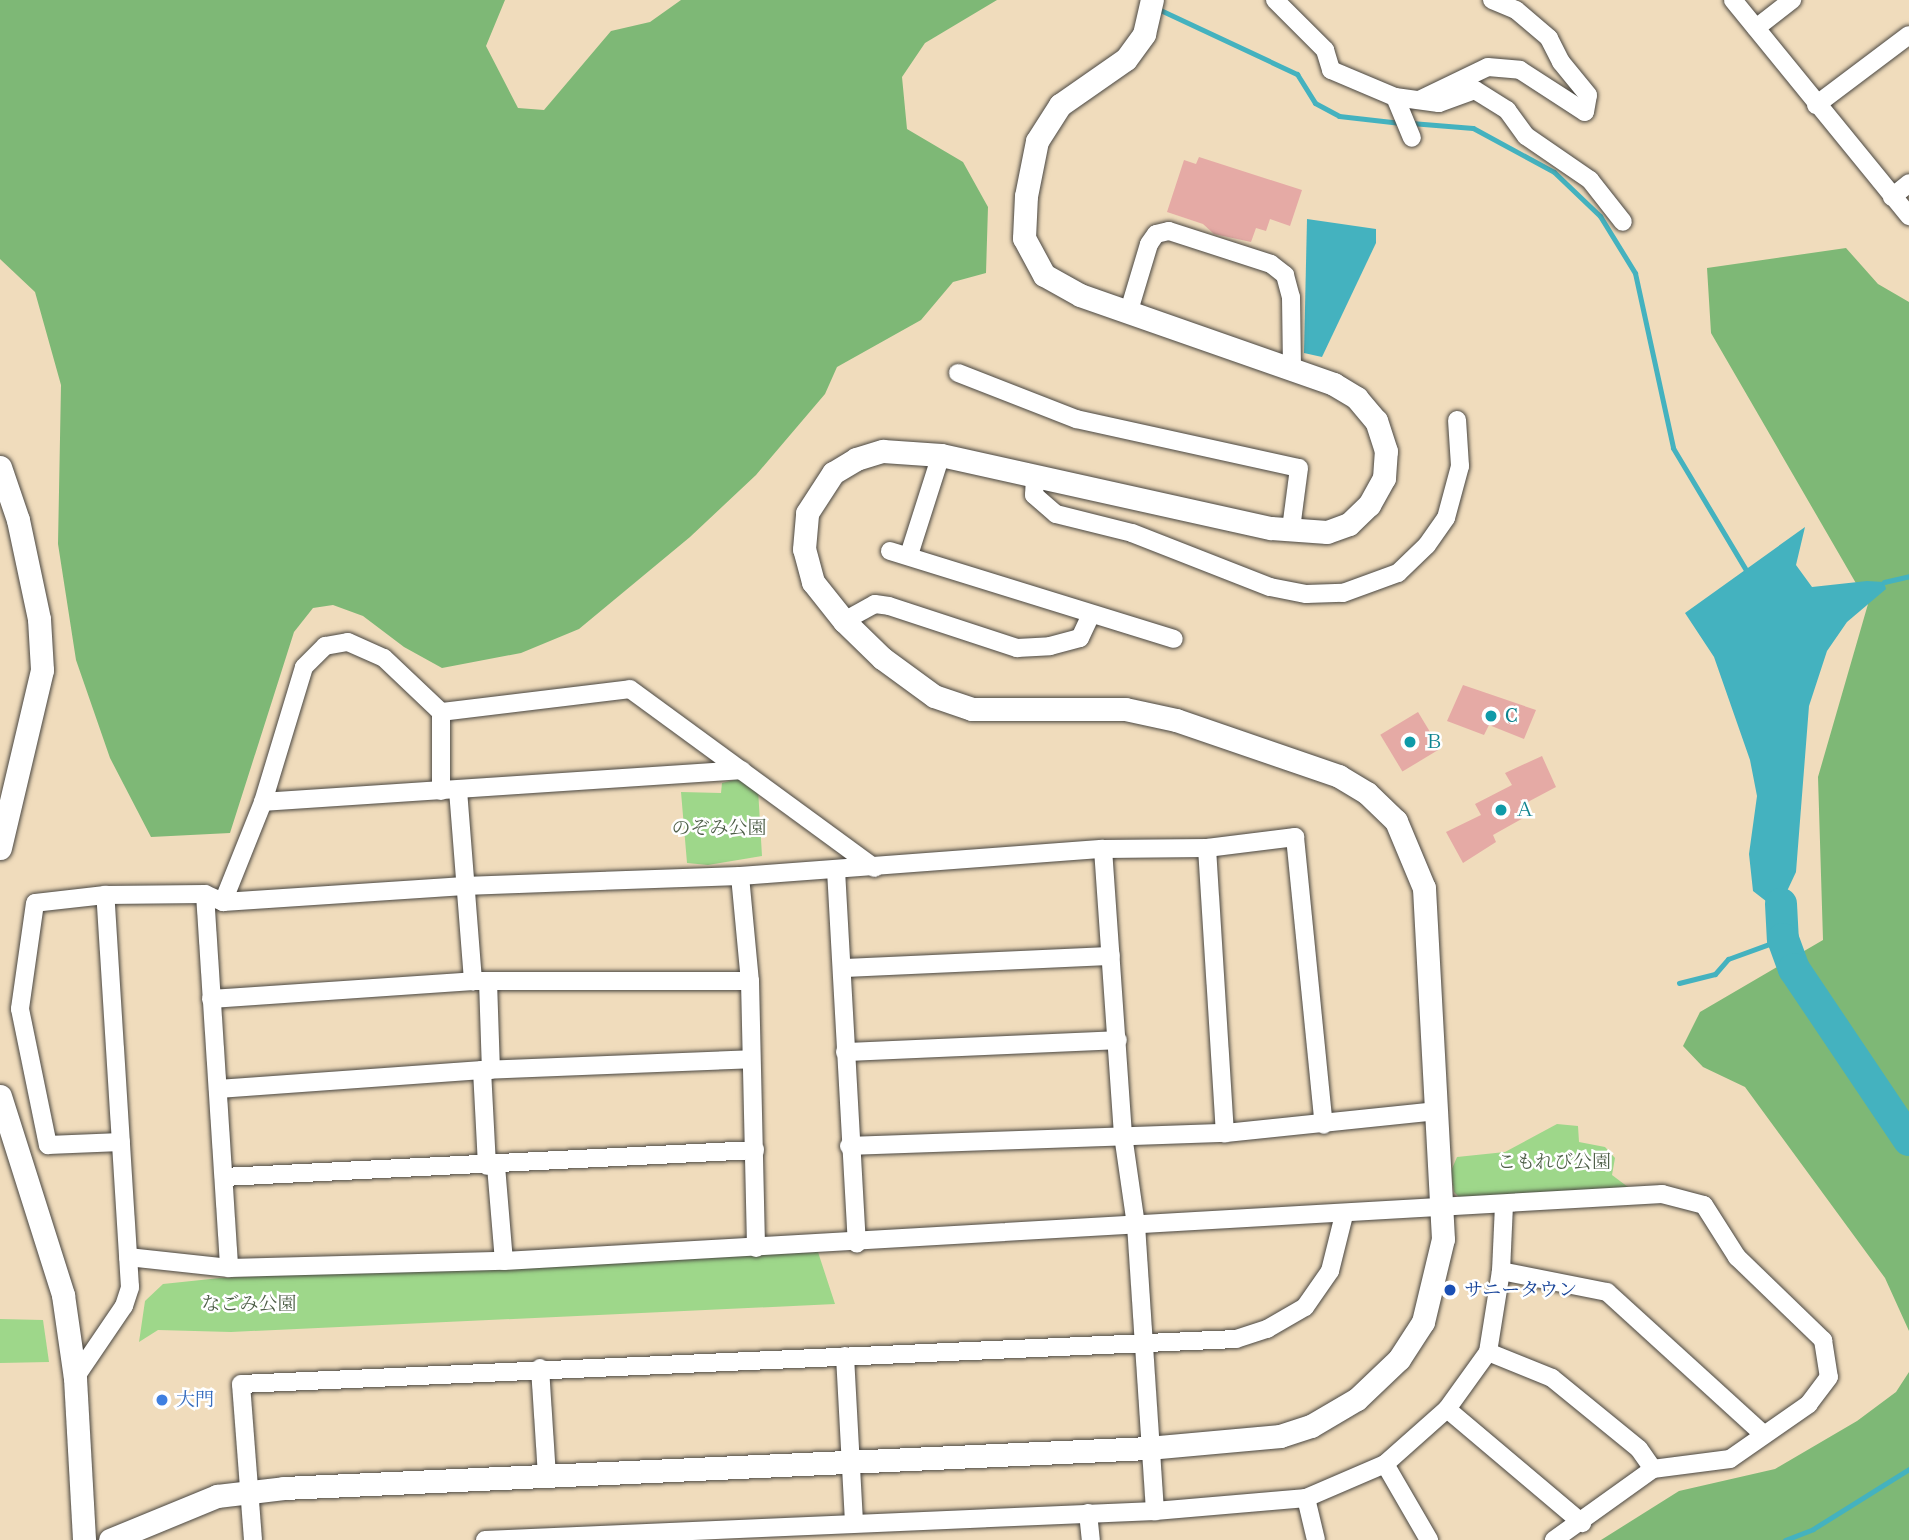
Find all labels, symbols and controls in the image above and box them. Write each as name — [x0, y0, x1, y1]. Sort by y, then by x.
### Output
place label: C — [1505, 705, 1518, 727]
marker: C — [1483, 708, 1499, 724]
place label: Ｂ — [1424, 731, 1443, 753]
marker: Ｂ — [1402, 734, 1418, 750]
place label: Ａ — [1515, 799, 1534, 821]
marker: Ａ — [1493, 802, 1509, 818]
park label: のぞみ公園 — [672, 817, 766, 839]
park label: こもれび公園 — [1497, 1151, 1611, 1173]
place label: サニータウン — [1464, 1279, 1578, 1301]
marker: サニータウン — [1442, 1282, 1458, 1298]
park label: なごみ公園 — [202, 1293, 296, 1315]
place label: 大門 — [176, 1389, 214, 1411]
marker: 大門 — [154, 1392, 170, 1408]

